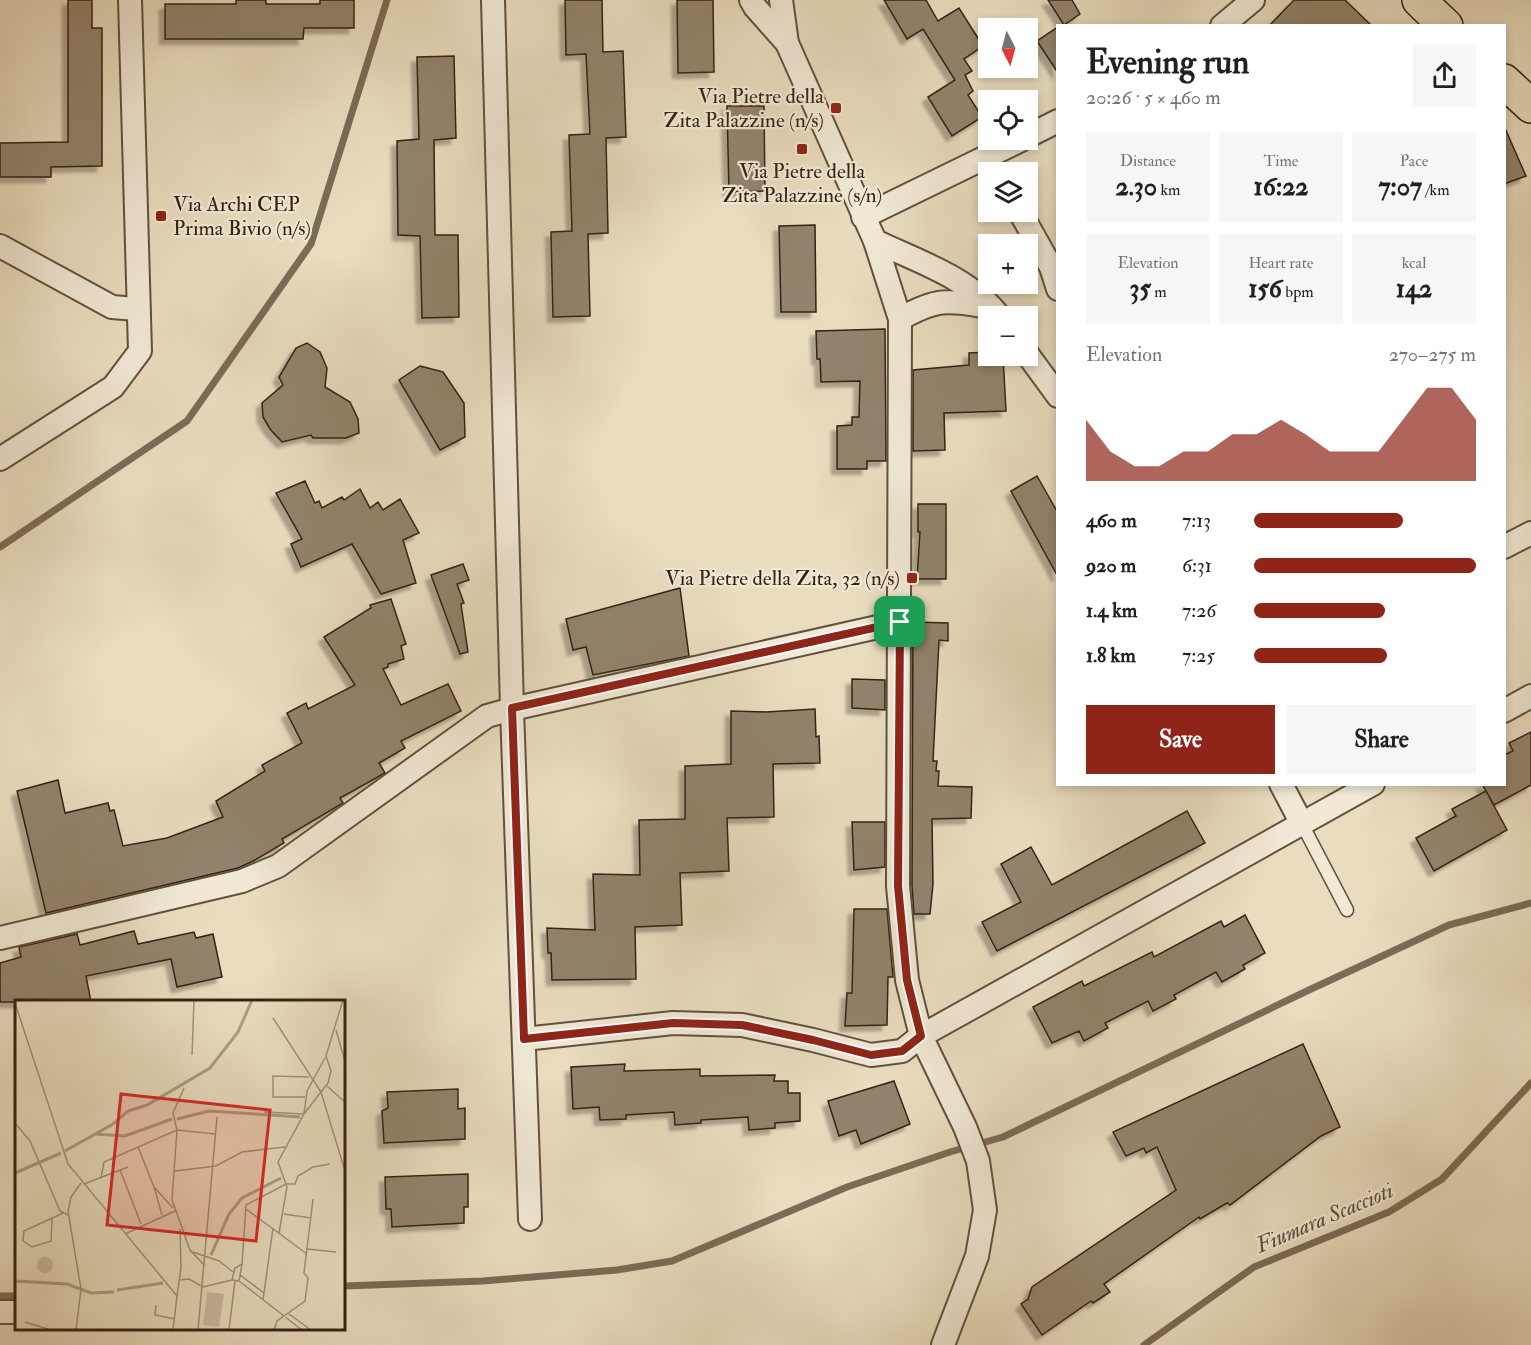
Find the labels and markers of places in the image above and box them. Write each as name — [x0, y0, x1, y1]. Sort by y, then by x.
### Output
place label: Via Pietre della Zita Palazzine (n/s) — [664, 83, 824, 134]
marker: Via Pietre della Zita Palazzine (n/s) — [829, 101, 843, 115]
marker: Via Pietre della Zita Palazzine (s/n) — [795, 142, 809, 156]
place label: Via Pietre della Zita Palazzine (s/n) — [722, 158, 882, 209]
place label: Via Archi CEP Prima Bivio (n/s) — [173, 191, 311, 242]
marker: Via Archi CEP Prima Bivio (n/s) — [154, 209, 168, 223]
place label: Via Pietre della Zita, 32 (n/s) — [665, 565, 900, 592]
marker: Via Pietre della Zita, 32 (n/s) — [905, 571, 919, 585]
pin — [874, 596, 925, 647]

